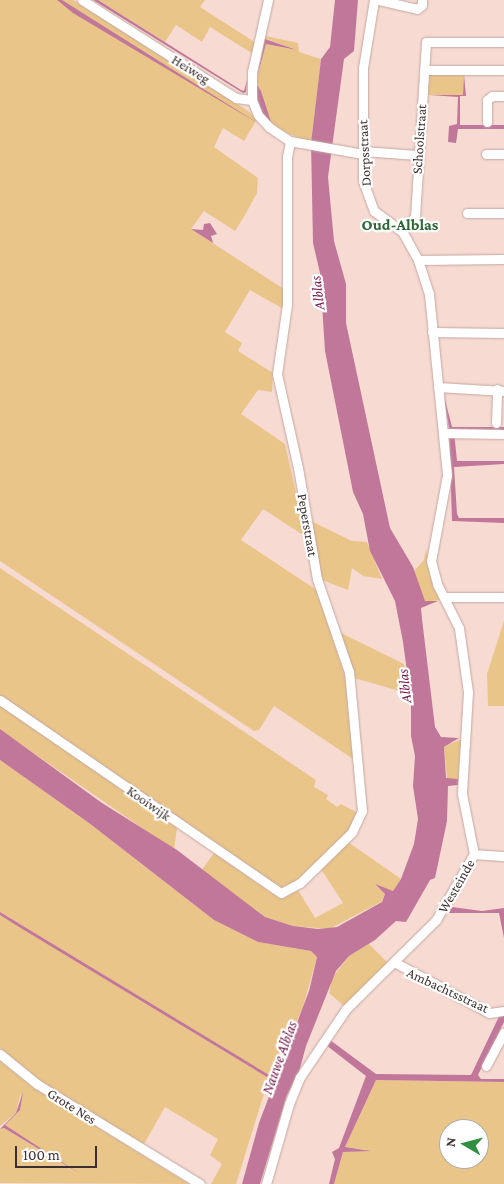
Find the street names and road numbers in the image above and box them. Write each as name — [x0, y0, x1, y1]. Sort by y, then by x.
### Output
street label: Heiweg — [169, 51, 213, 87]
street label: Schoolstraat — [408, 104, 430, 174]
street label: Dorpsstraat — [354, 119, 374, 187]
street label: Peperstraat — [294, 492, 322, 558]
street label: Kooiwijk — [124, 782, 174, 824]
street label: Westeinde — [434, 856, 478, 916]
street label: Ambachtsstraat — [404, 964, 492, 1016]
street label: Grote Nes — [44, 1084, 100, 1128]

